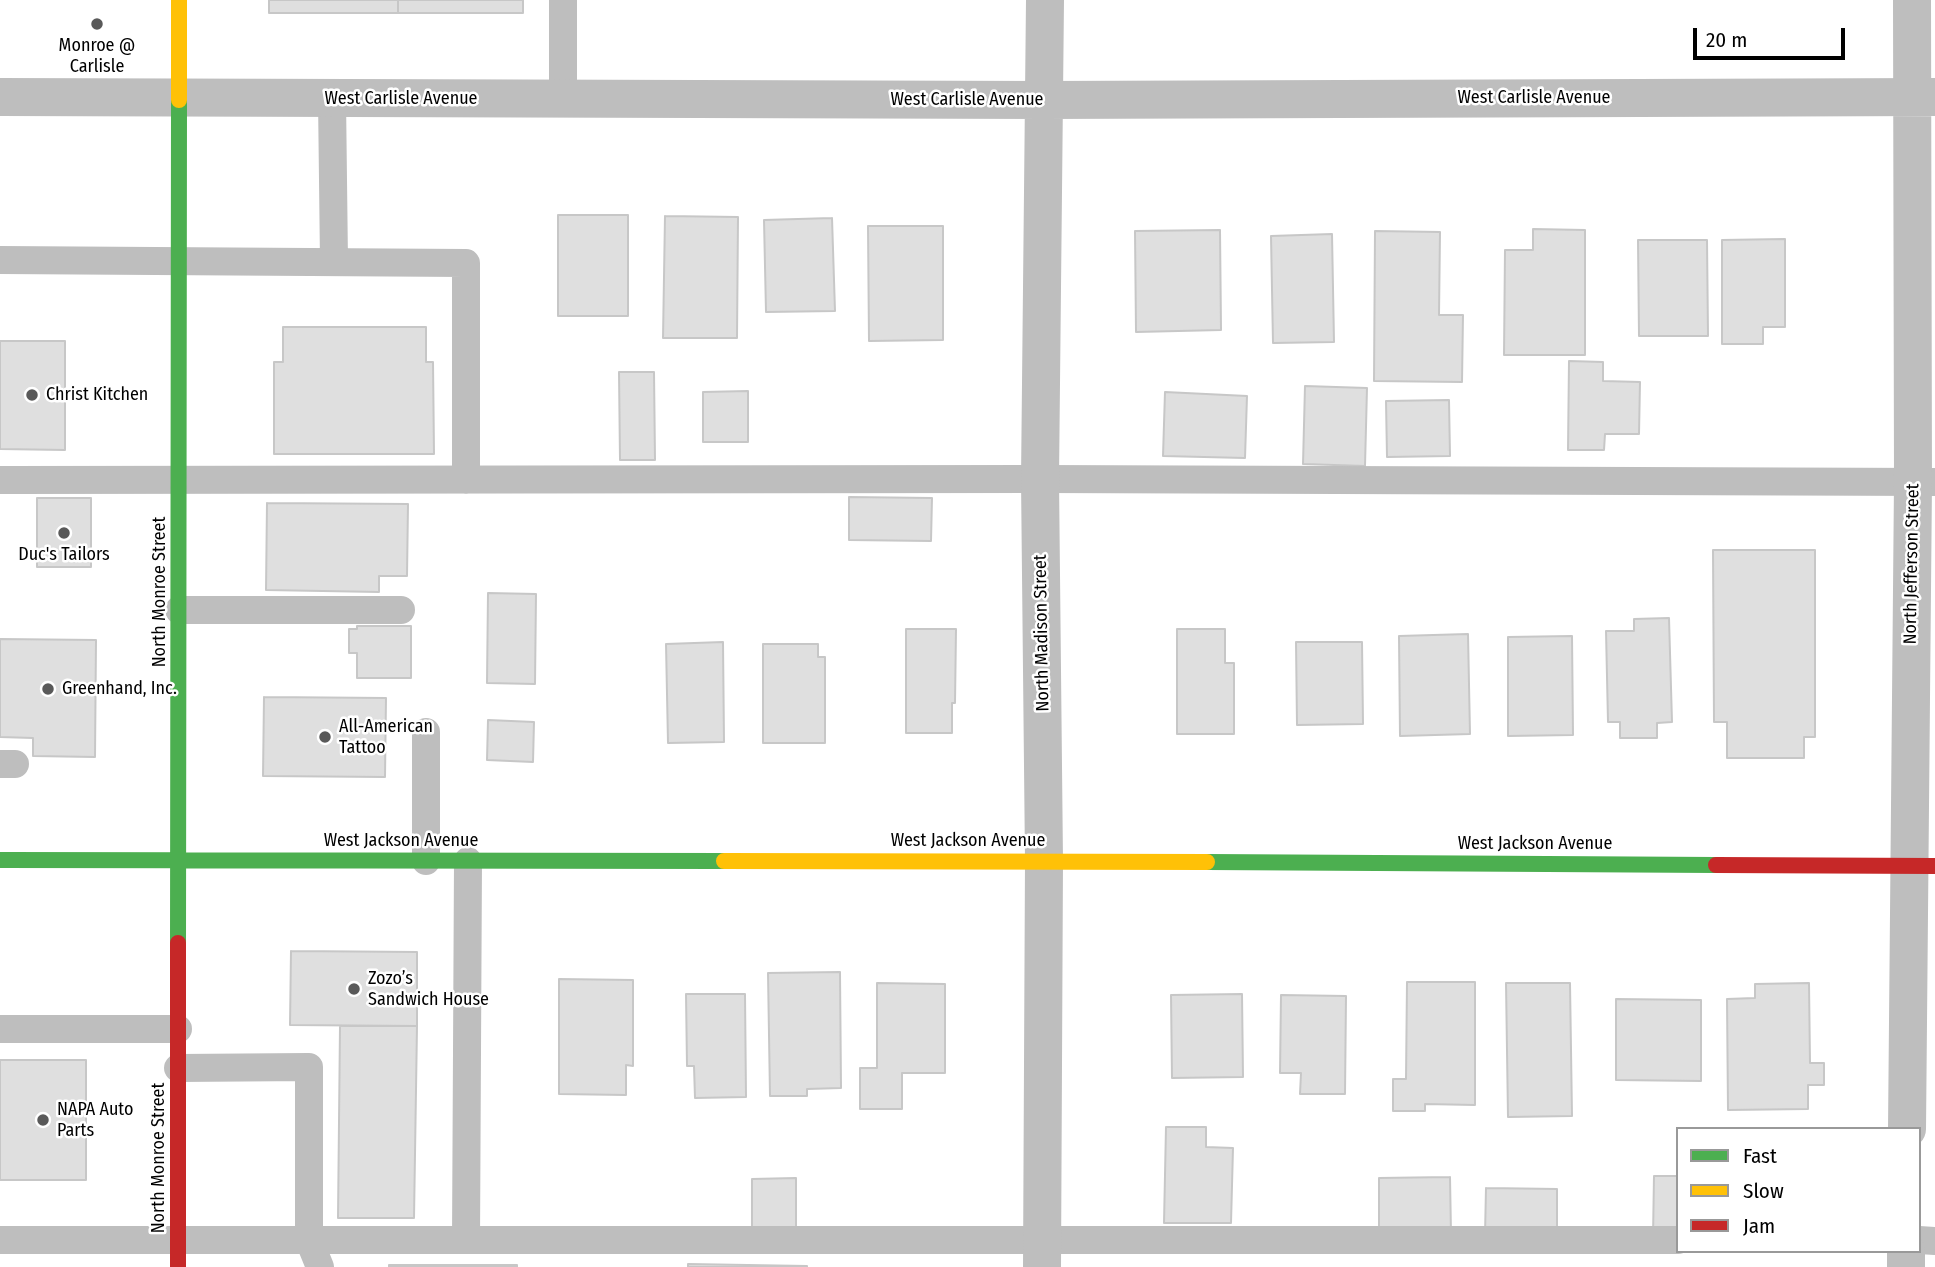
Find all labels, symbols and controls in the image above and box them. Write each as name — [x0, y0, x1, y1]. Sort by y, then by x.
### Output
scale bar — [1697, 14, 1849, 58]
marker: Monroe @ Carlisle — [89, 16, 105, 32]
text: 20 m — [1706, 27, 1747, 53]
place label: Monroe @ Carlisle — [59, 35, 135, 78]
street label: West Carlisle Avenue — [1458, 87, 1610, 109]
street label: West Carlisle Avenue — [325, 88, 477, 110]
street label: West Carlisle Avenue — [891, 89, 1043, 111]
place label: Christ Kitchen — [46, 384, 148, 406]
marker: Christ Kitchen — [24, 387, 40, 403]
street label: North Jefferson Street — [1900, 483, 1924, 645]
street label: North Monroe Street — [149, 517, 171, 667]
marker: Duc's Tailors — [56, 525, 72, 541]
place label: Duc's Tailors — [18, 544, 110, 566]
street label: North Madison Street — [1030, 554, 1054, 712]
place label: Greenhand, Inc. — [62, 678, 177, 700]
marker: Greenhand, Inc. — [40, 681, 56, 697]
place label: All-American Tattoo — [339, 716, 433, 758]
marker: All-American Tattoo — [317, 729, 333, 745]
street label: West Jackson Avenue — [324, 830, 478, 852]
street label: West Jackson Avenue — [891, 830, 1045, 852]
street label: West Jackson Avenue — [1458, 833, 1612, 855]
place label: Zozo’s Sandwich House — [368, 968, 489, 1010]
marker: Zozo’s Sandwich House — [346, 981, 362, 997]
street label: North Monroe Street — [148, 1083, 170, 1233]
place label: NAPA Auto Parts — [57, 1099, 133, 1142]
marker: NAPA Auto Parts — [35, 1112, 51, 1128]
legend — [1676, 1127, 1921, 1253]
text: Fast — [1743, 1143, 1777, 1169]
text: Slow — [1743, 1178, 1784, 1204]
text: Jam — [1743, 1213, 1775, 1239]

